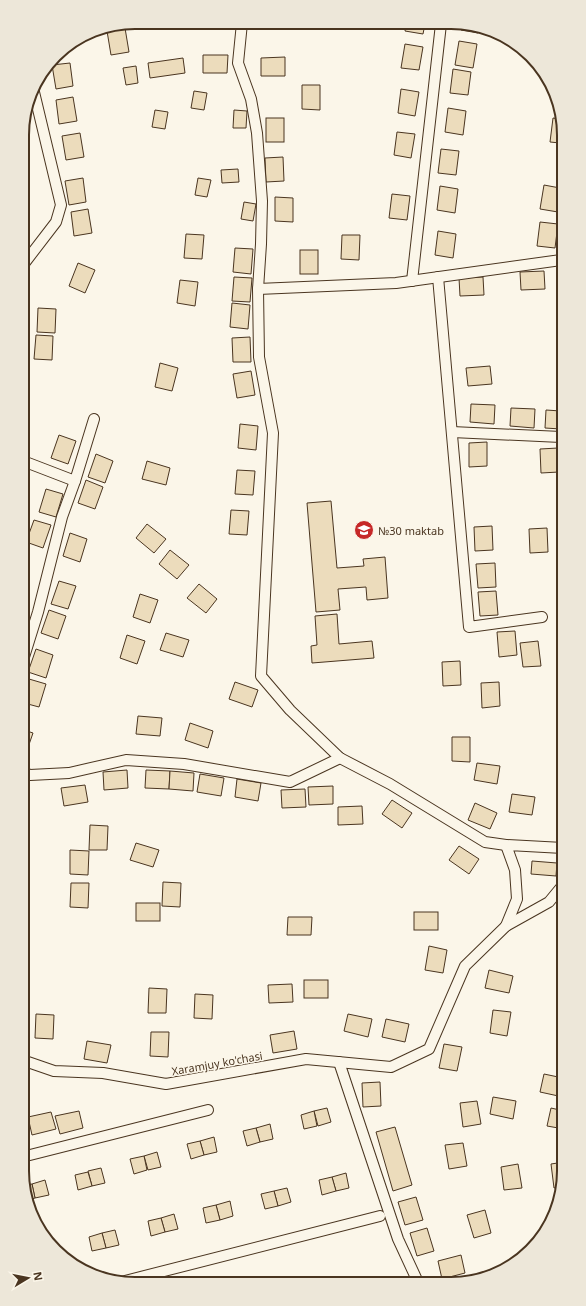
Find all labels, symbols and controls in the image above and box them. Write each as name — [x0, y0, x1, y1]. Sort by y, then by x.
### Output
school or university icon: №30 maktab — [353, 519, 375, 541]
place label: №30 maktab — [378, 523, 444, 538]
street label: Xaramjuy ko'chasi — [170, 1048, 264, 1078]
north arrow — [8, 1258, 48, 1298]
text: N — [30, 1270, 47, 1282]

